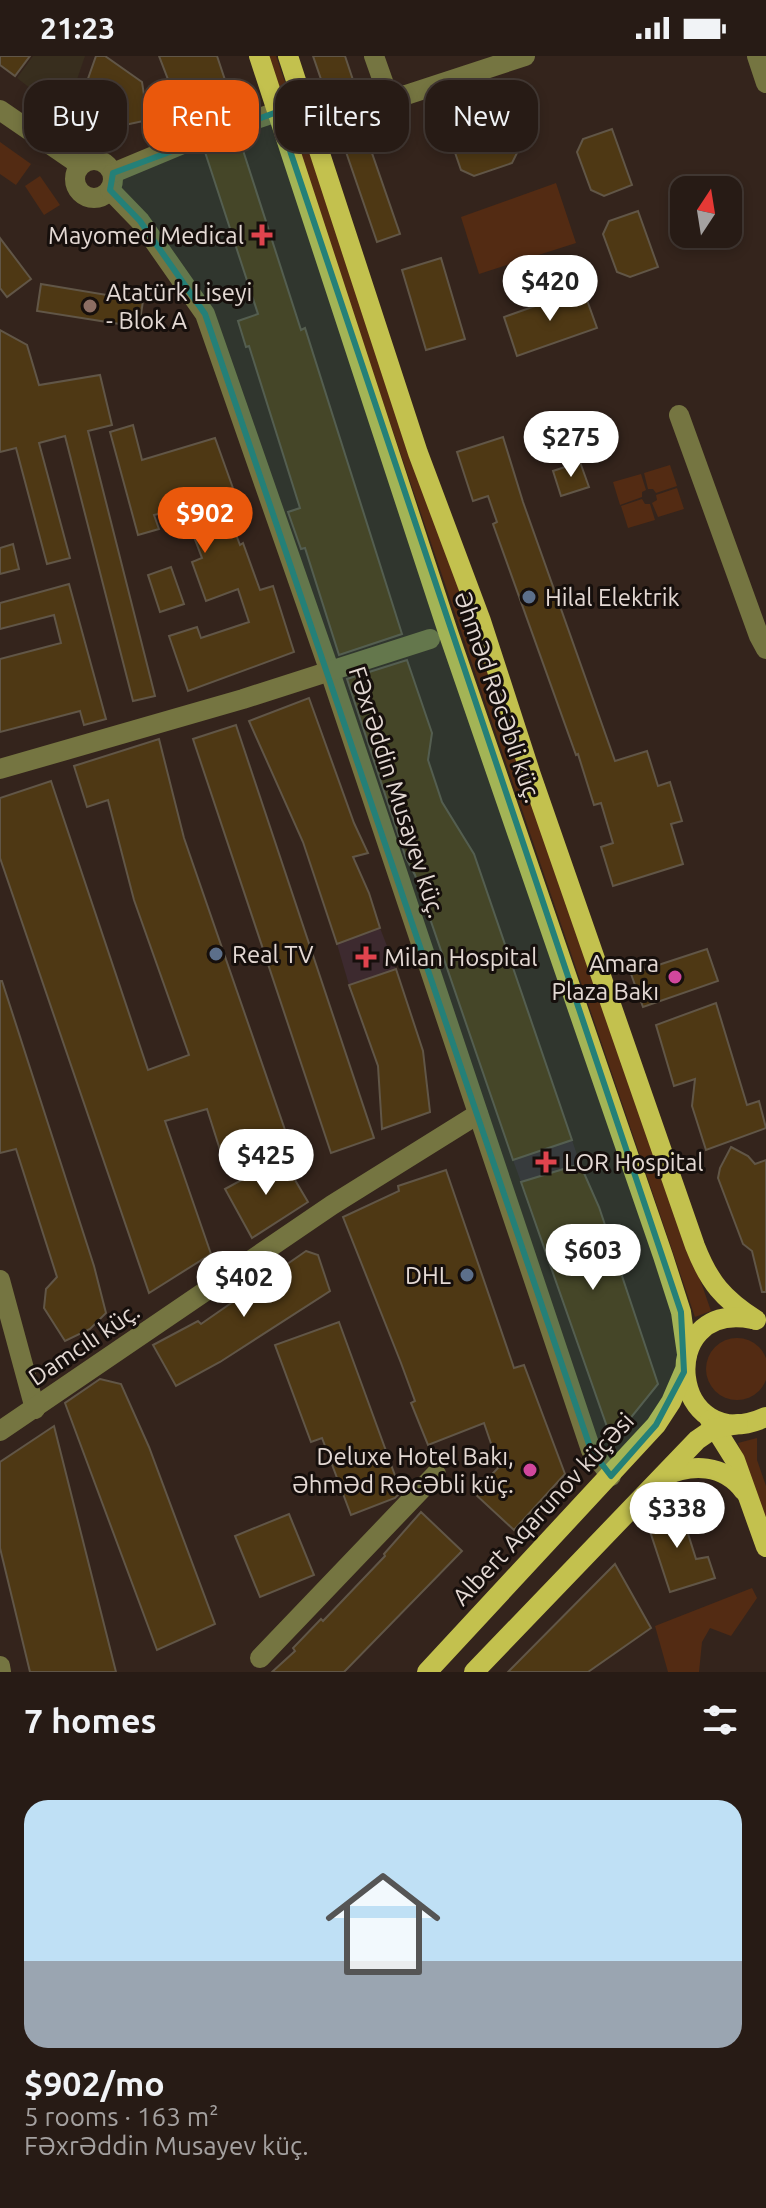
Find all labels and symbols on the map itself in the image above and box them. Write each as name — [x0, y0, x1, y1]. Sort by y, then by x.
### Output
north arrow — [670, 176, 742, 248]
place label: Mayomed Medical — [48, 222, 244, 249]
marker: Mayomed Medical — [251, 224, 273, 246]
pin: $420 — [503, 255, 597, 323]
place label: Atatürk Liseyi - Blok A — [106, 279, 252, 334]
marker: Atatürk Liseyi - Blok A — [81, 297, 99, 315]
pin: $275 — [524, 411, 618, 479]
pin: $902 — [158, 487, 252, 555]
place label: Hilal Elektrik — [545, 584, 680, 611]
street label: Əhməd Rəcəbli küç. — [449, 588, 547, 806]
marker: Hilal Elektrik — [520, 588, 538, 606]
street label: Fəxrəddin Musayev küç. — [344, 663, 450, 921]
place label: Real TV — [232, 941, 314, 968]
place label: Milan Hospital — [384, 944, 538, 971]
marker: Real TV — [207, 945, 225, 963]
marker: Milan Hospital — [355, 946, 377, 968]
place label: Amara Plaza Bakı — [552, 950, 659, 1005]
marker: Amara Plaza Bakı — [666, 968, 684, 986]
pin: $425 — [219, 1129, 313, 1197]
place label: LOR Hospital — [564, 1149, 704, 1176]
marker: LOR Hospital — [535, 1151, 557, 1173]
pin: $603 — [546, 1224, 640, 1292]
pin: $402 — [197, 1251, 291, 1319]
place label: DHL — [405, 1262, 451, 1289]
marker: DHL — [458, 1266, 476, 1284]
street label: Damcılı küç. — [24, 1297, 144, 1391]
street label: Albert Aqarunov küçəsi — [447, 1407, 639, 1611]
place label: Deluxe Hotel Bakı, Əhməd Rəcəbli küç. — [292, 1443, 514, 1498]
marker: Deluxe Hotel Bakı, Əhməd Rəcəbli küç. — [521, 1461, 539, 1479]
pin: $338 — [630, 1482, 724, 1550]

